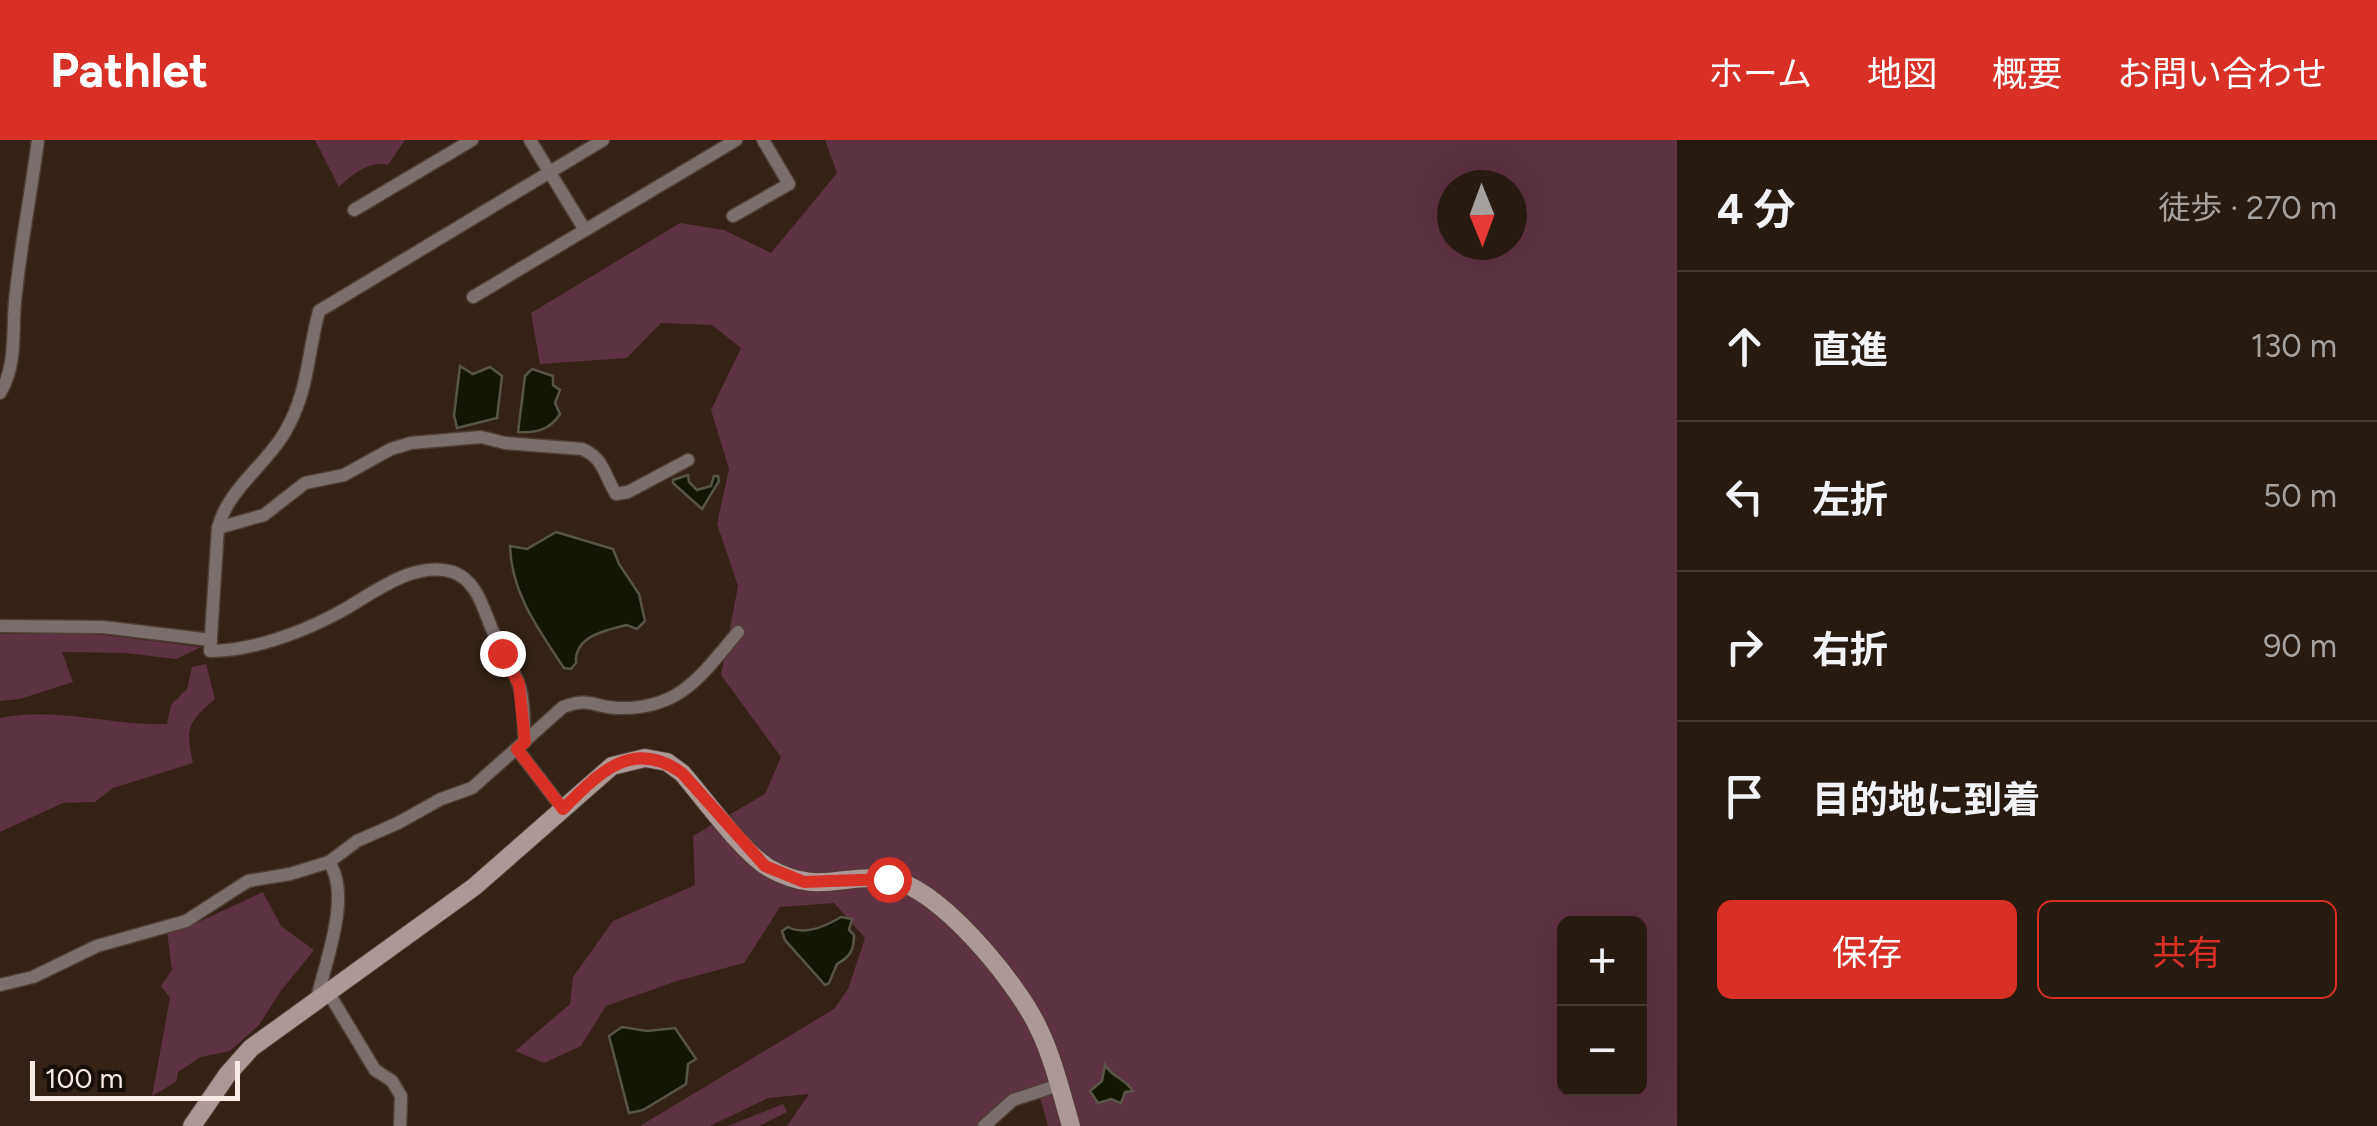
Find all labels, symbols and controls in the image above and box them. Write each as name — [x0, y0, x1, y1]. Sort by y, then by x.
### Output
text: Pathlet — [50, 41, 208, 99]
text: ホーム — [1708, 53, 1812, 95]
text: 地図 — [1867, 53, 1937, 95]
text: 概要 — [1992, 53, 2062, 95]
text: お問い合わせ — [2117, 53, 2327, 95]
north arrow — [1437, 170, 1527, 260]
text: 4 分 — [1717, 184, 1796, 235]
text: 徒歩 · 270 m — [2158, 189, 2337, 227]
icon: ahead — [1717, 319, 1772, 374]
text: 直進 — [1812, 327, 1888, 373]
text: 130 m — [2251, 327, 2337, 365]
icon: left — [1717, 469, 1772, 524]
text: 左折 — [1812, 477, 1888, 523]
text: 50 m — [2263, 477, 2337, 515]
icon: right — [1717, 619, 1772, 674]
text: 右折 — [1812, 627, 1888, 673]
text: 90 m — [2263, 627, 2337, 665]
route end — [480, 631, 526, 677]
icon: arrive — [1717, 769, 1772, 824]
text: 目的地に到着 — [1812, 777, 2040, 823]
route start — [866, 857, 912, 903]
button: 保存 — [1717, 900, 2017, 999]
button: 共有 — [2037, 900, 2337, 999]
map controls — [1557, 916, 1647, 1096]
button: + — [1557, 916, 1647, 1006]
button: − — [1557, 1006, 1647, 1096]
scale bar — [30, 1056, 240, 1100]
text: 100 m — [45, 1061, 123, 1095]

